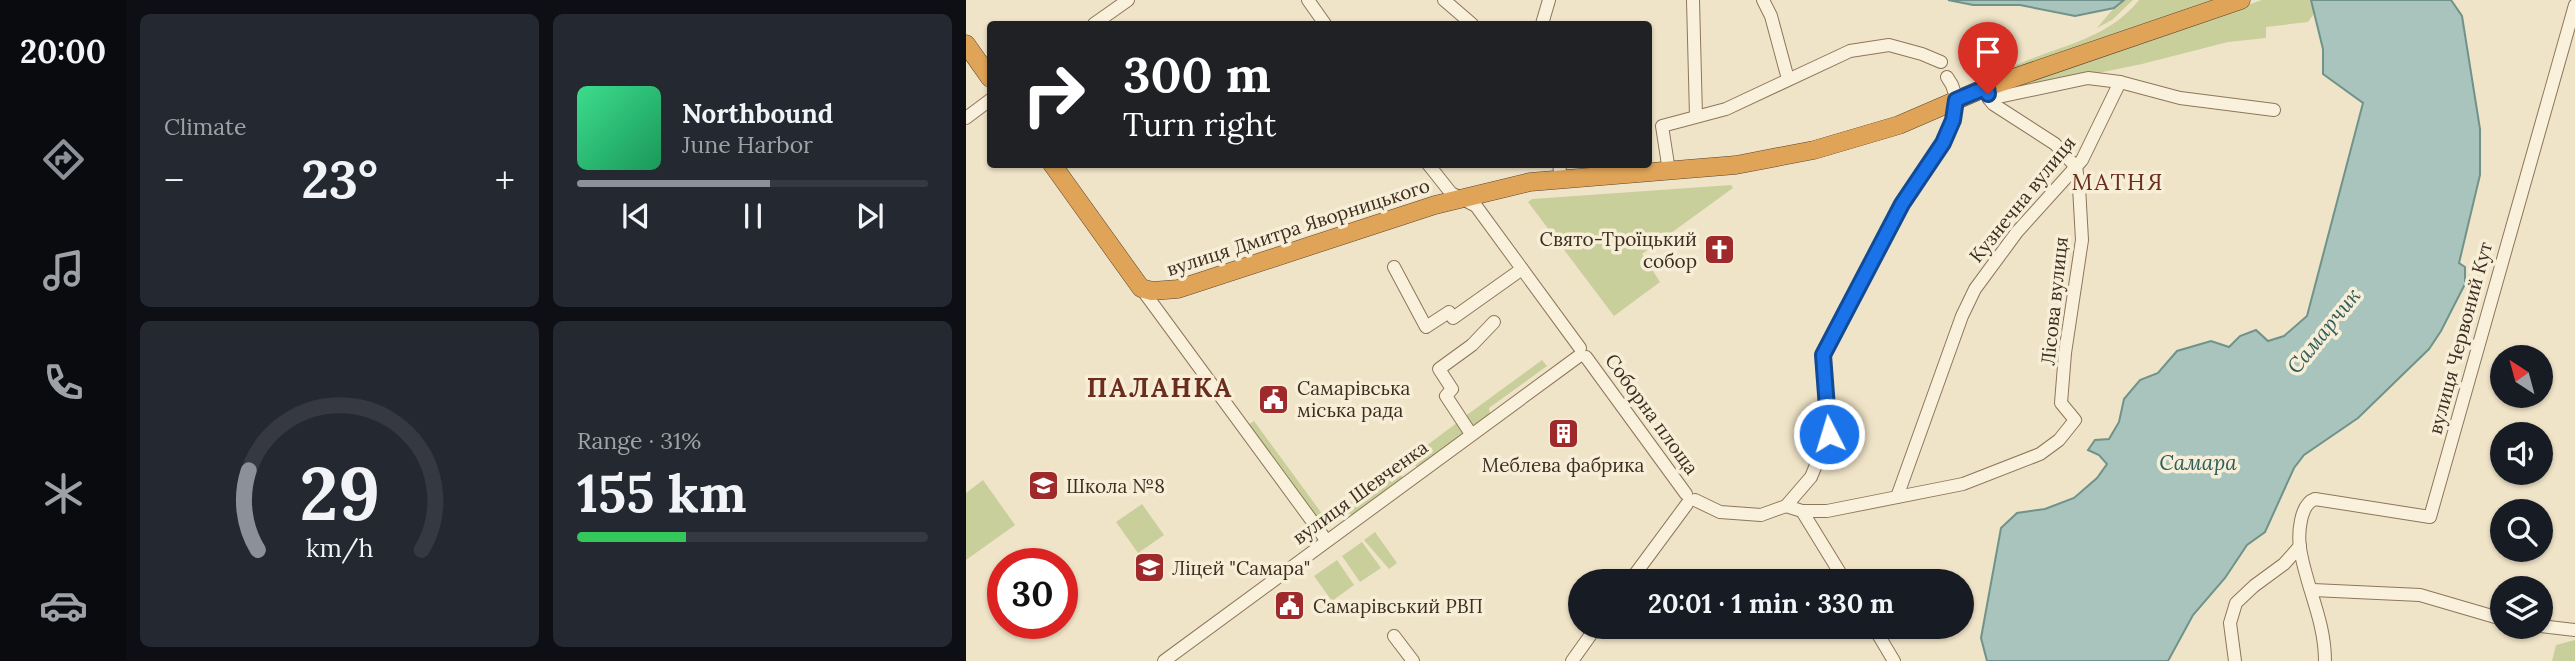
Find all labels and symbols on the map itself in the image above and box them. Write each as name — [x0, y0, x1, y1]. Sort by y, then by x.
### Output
pin — [1958, 22, 2018, 94]
street label: Кузнечна вулиця — [1964, 131, 2080, 267]
district label: МАТНЯ — [2071, 167, 2165, 196]
street label: вулиця Дмитра Яворницького — [1163, 173, 1433, 281]
place label: Свято-Троїцький собор — [1540, 227, 1697, 273]
church icon: Свято-Троїцький собор — [1703, 233, 1737, 267]
street label: Лісова вулиця — [2035, 235, 2073, 367]
street label: вулиця Червоний Кут — [2423, 239, 2497, 437]
water label: Самарчик — [2281, 282, 2366, 379]
north arrow — [2490, 345, 2553, 408]
street label: Соборна площа — [1600, 349, 1704, 479]
district label: ПАЛАНКА — [1087, 371, 1233, 404]
place label: Самарівська міська рада — [1297, 376, 1410, 422]
public building icon: Самарівська міська рада — [1257, 382, 1291, 416]
position arrow — [1792, 397, 1866, 471]
building icon: Меблева фабрика — [1546, 417, 1580, 451]
street label: вулиця Шевченка — [1288, 435, 1433, 549]
water label: Самара — [2159, 449, 2237, 476]
place label: Меблева фабрика — [1482, 453, 1644, 477]
school or university icon: Школа №8 — [1026, 469, 1060, 503]
place label: Школа №8 — [1066, 474, 1165, 498]
speed limit sign: 30 — [987, 548, 1078, 639]
school or university icon: Ліцей "Самара" — [1132, 551, 1166, 585]
place label: Ліцей "Самара" — [1172, 556, 1310, 580]
public building icon: Самарівський РВП — [1273, 589, 1307, 623]
place label: Самарівський РВП — [1313, 594, 1483, 618]

